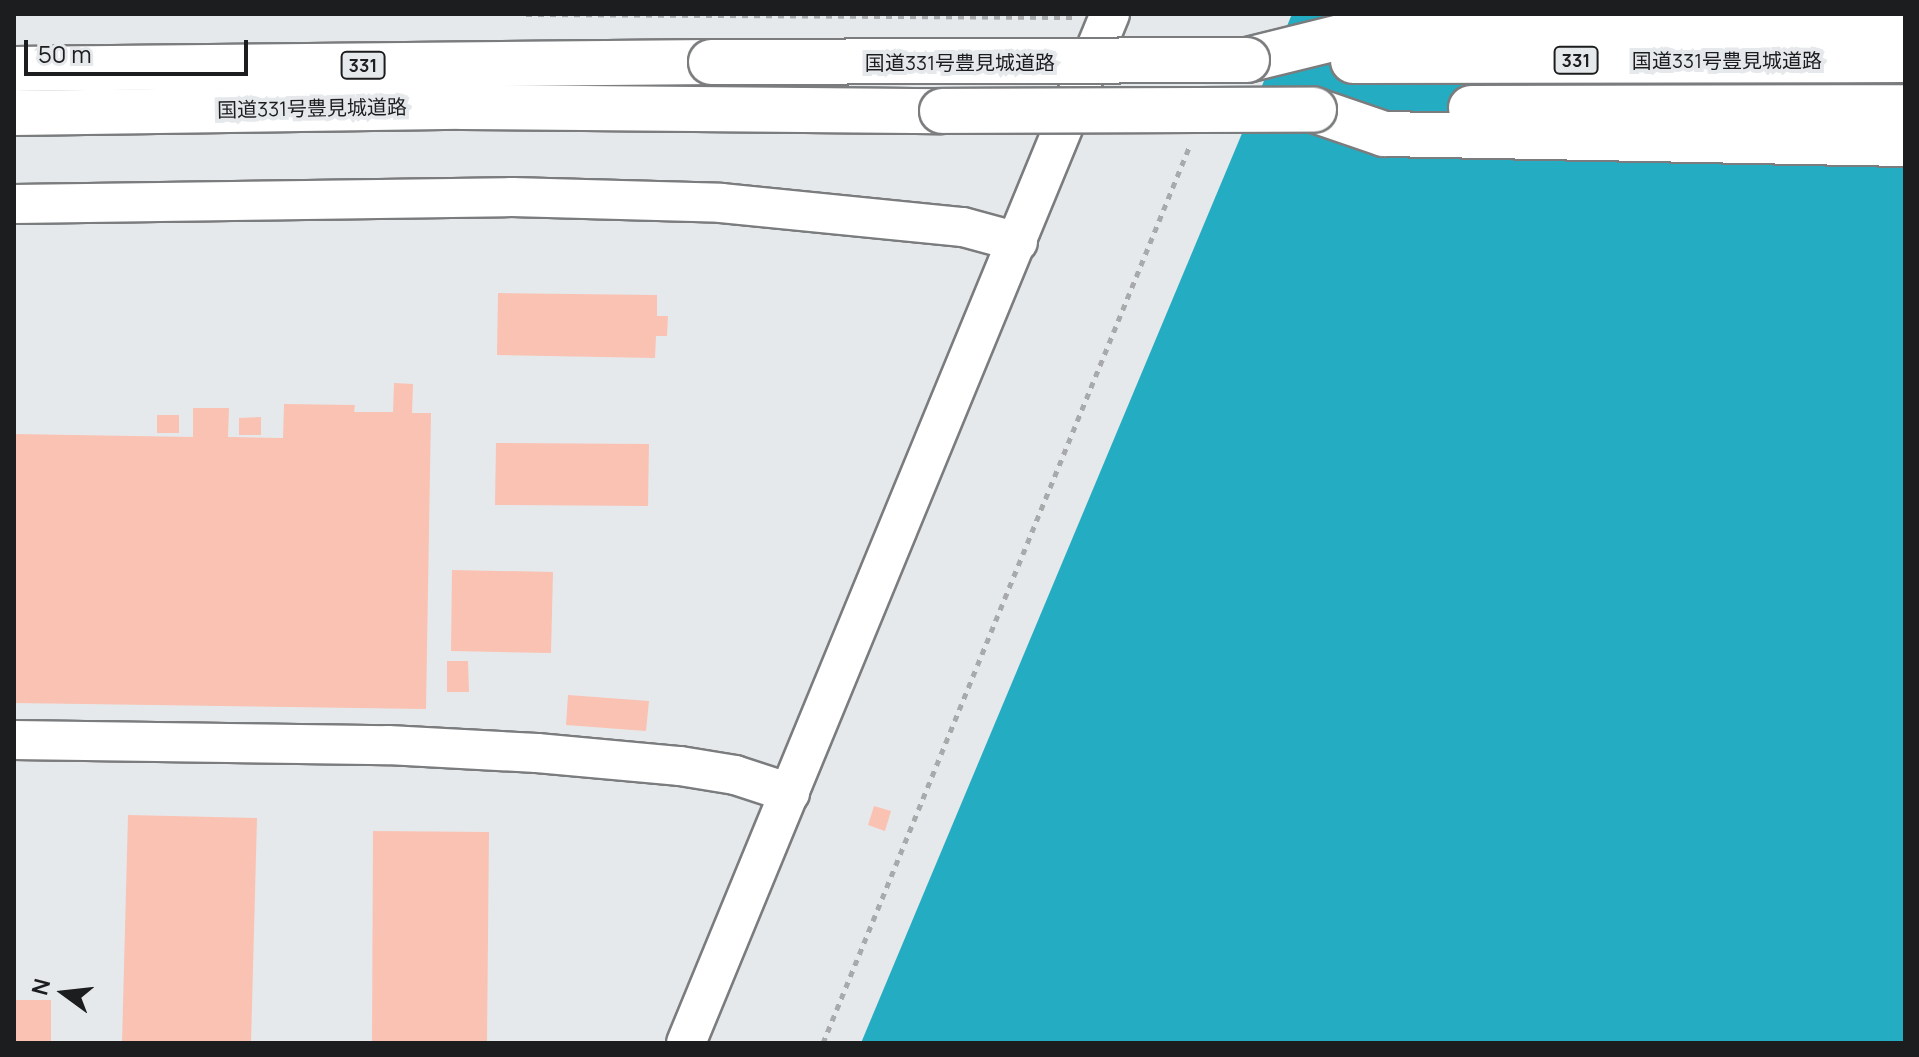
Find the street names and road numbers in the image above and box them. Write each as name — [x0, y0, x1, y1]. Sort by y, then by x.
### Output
road number: 331 — [1552, 46, 1600, 74]
street label: 国道331号豊見城道路 — [1632, 48, 1822, 72]
street label: 国道331号豊見城道路 — [865, 50, 1055, 74]
road number: 331 — [339, 51, 387, 79]
street label: 国道331号豊見城道路 — [217, 94, 407, 122]

